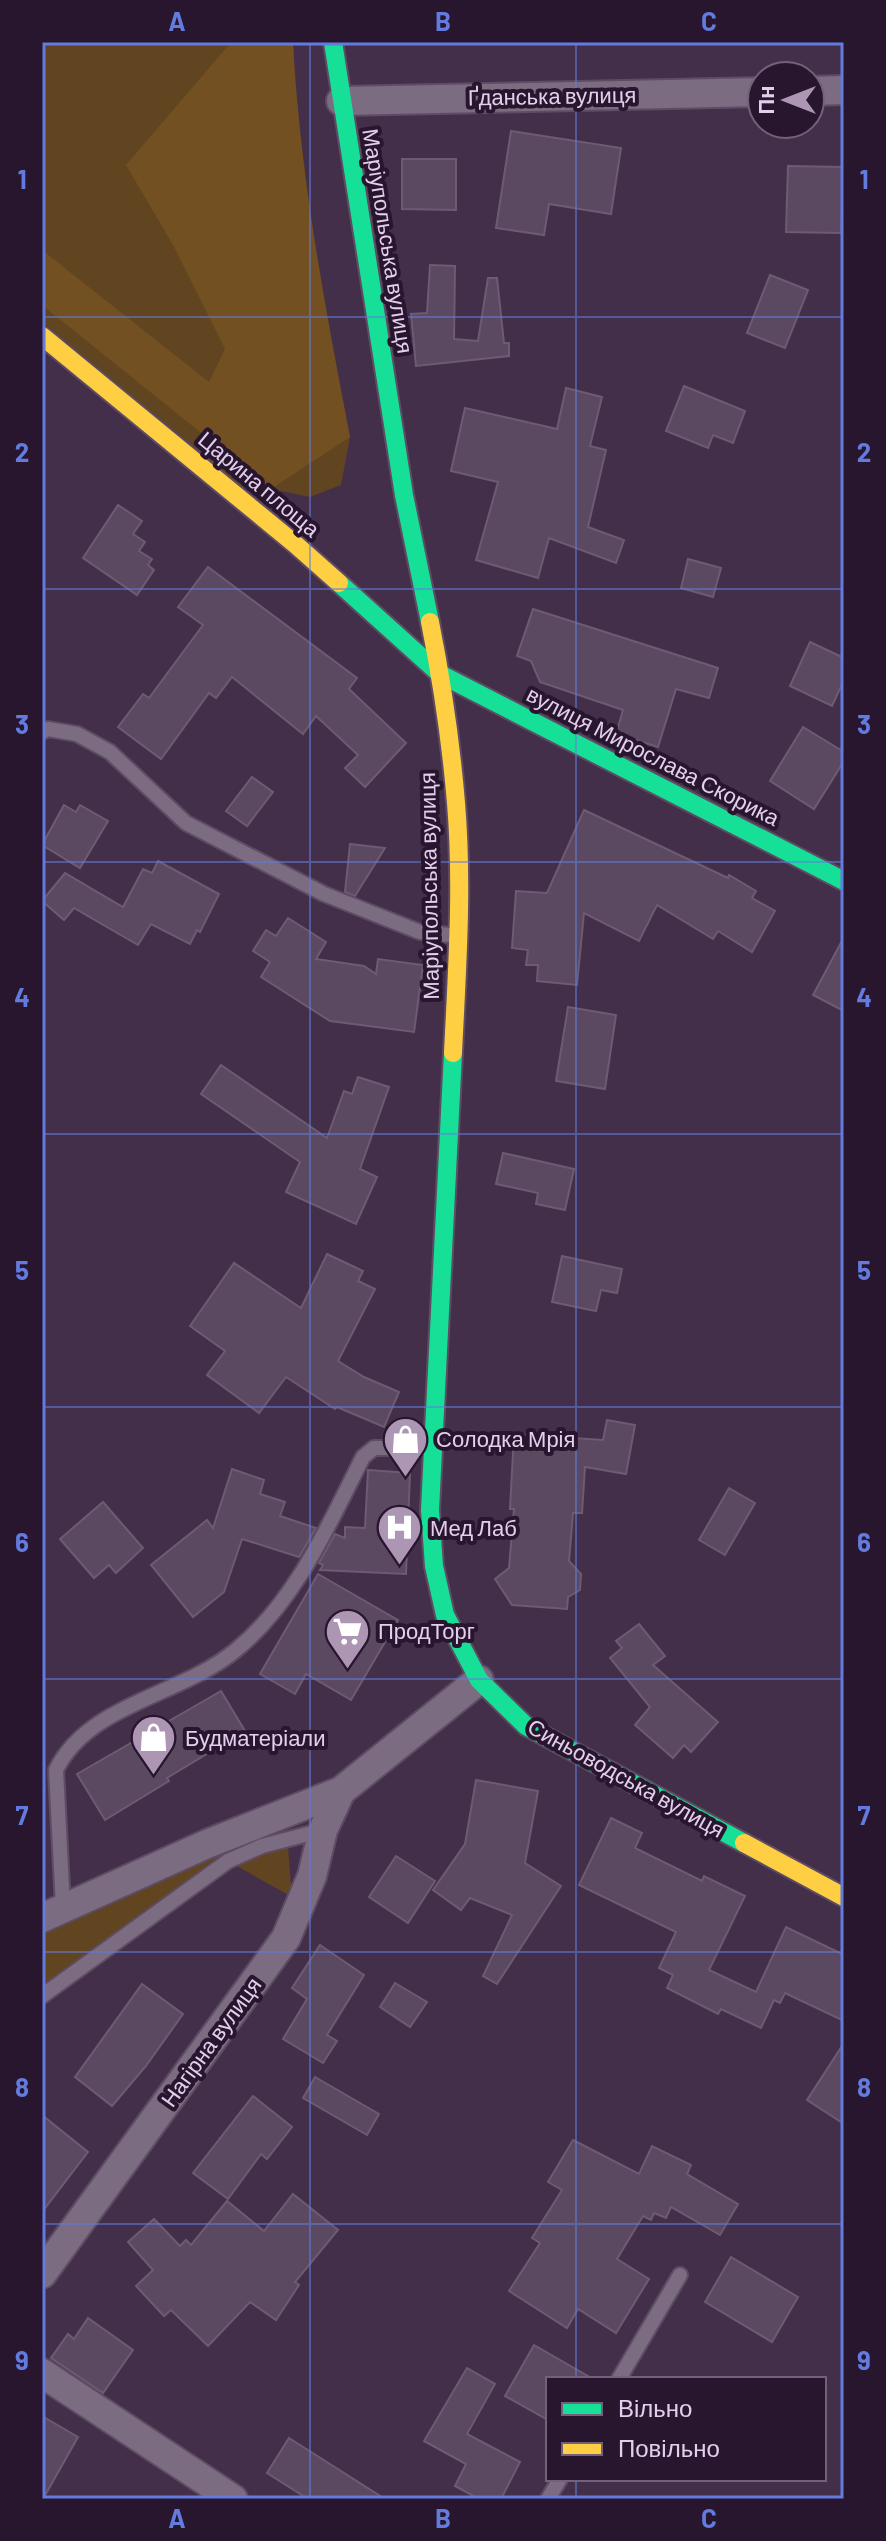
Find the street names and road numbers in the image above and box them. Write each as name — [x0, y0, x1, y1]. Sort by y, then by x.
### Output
street label: Ґданська вулиця — [467, 81, 636, 110]
street label: Маріупольська вулиця — [357, 126, 420, 355]
street label: Царина площа — [193, 425, 326, 543]
street label: вулиця Мирослава Скорика — [522, 680, 785, 831]
street label: Маріупольська вулиця — [413, 772, 444, 1000]
street label: Синьоводська вулиця — [523, 1712, 729, 1843]
street label: Нагірна вулиця — [155, 1972, 267, 2112]

